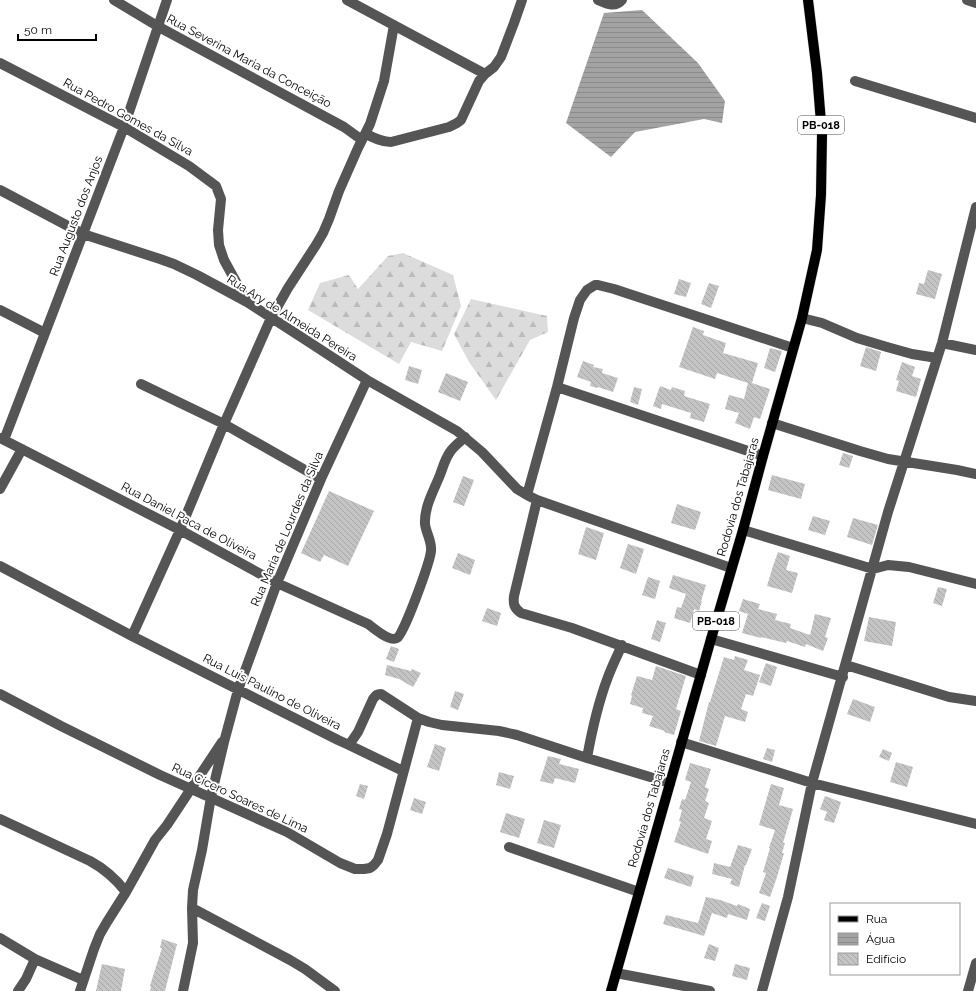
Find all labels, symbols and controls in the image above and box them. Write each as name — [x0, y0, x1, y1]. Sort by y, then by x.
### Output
street label: Rua Severina Maria da Conceição — [164, 11, 334, 111]
scale bar — [18, 16, 96, 42]
text: 50 m — [24, 23, 52, 37]
street label: Rua Pedro Gomes da Silva — [61, 75, 195, 159]
road number: PB-018 — [798, 116, 844, 134]
street label: Rua Augusto dos Anjos — [47, 154, 105, 278]
street label: Rua Ary de Almeida Pereira — [224, 272, 360, 364]
street label: Rodovia dos Tabajaras — [714, 436, 762, 558]
street label: Rua Maria de Lourdes da Silva — [248, 449, 326, 609]
street label: Rua Daniel Paca de Oliveira — [119, 479, 259, 563]
road number: PB-018 — [693, 612, 739, 630]
street label: Rua Luís Paulino de Oliveira — [201, 651, 343, 733]
street label: Rodovia dos Tabajaras — [625, 747, 673, 869]
street label: Rua Cícero Soares de Lima — [170, 760, 310, 836]
legend — [830, 903, 960, 975]
text: Rua — [866, 912, 887, 926]
text: Água — [866, 932, 895, 946]
text: Edifício — [866, 952, 906, 966]

